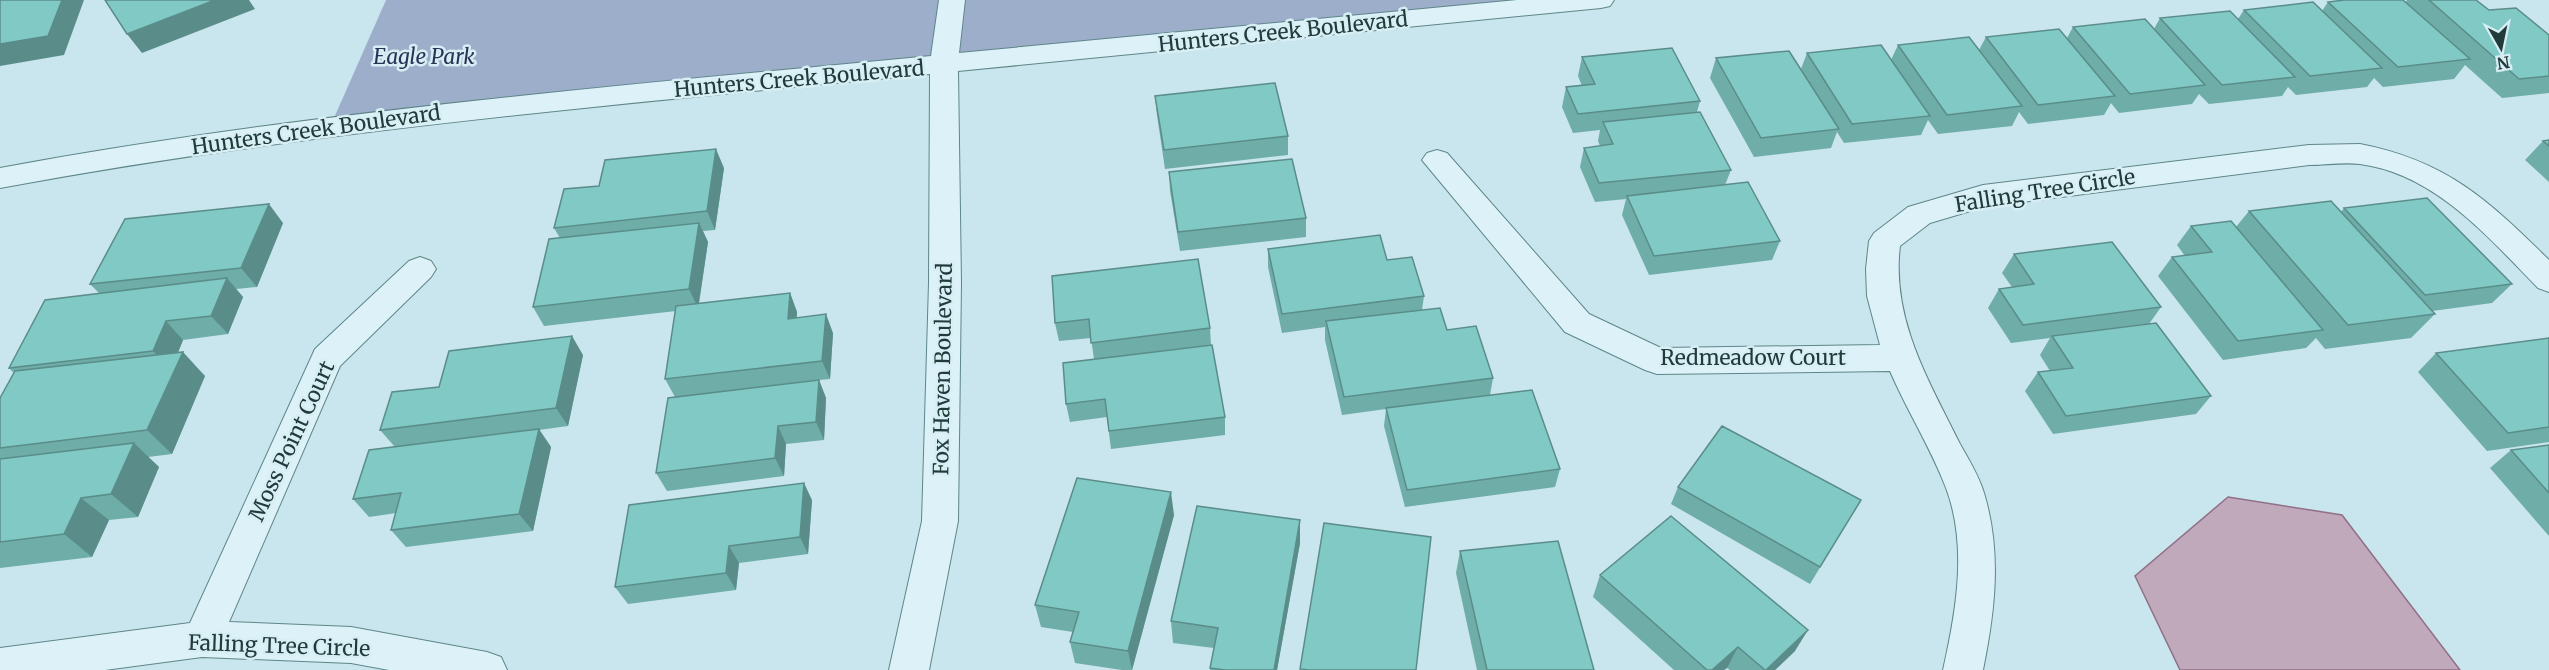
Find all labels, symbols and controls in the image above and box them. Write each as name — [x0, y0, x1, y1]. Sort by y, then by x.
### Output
street label: Hunters Creek Boulevard — [1157, 5, 1410, 58]
north arrow — [2471, 18, 2531, 78]
park label: Eagle Park — [373, 43, 475, 70]
text: N — [2495, 52, 2511, 74]
street label: Hunters Creek Boulevard — [673, 54, 926, 103]
street label: Hunters Creek Boulevard — [190, 99, 443, 160]
street label: Falling Tree Circle — [1953, 163, 2137, 218]
street label: Fox Haven Boulevard — [927, 262, 958, 476]
street label: Redmeadow Court — [1660, 344, 1846, 371]
street label: Moss Point Court — [243, 356, 340, 525]
street label: Falling Tree Circle — [187, 629, 371, 662]

